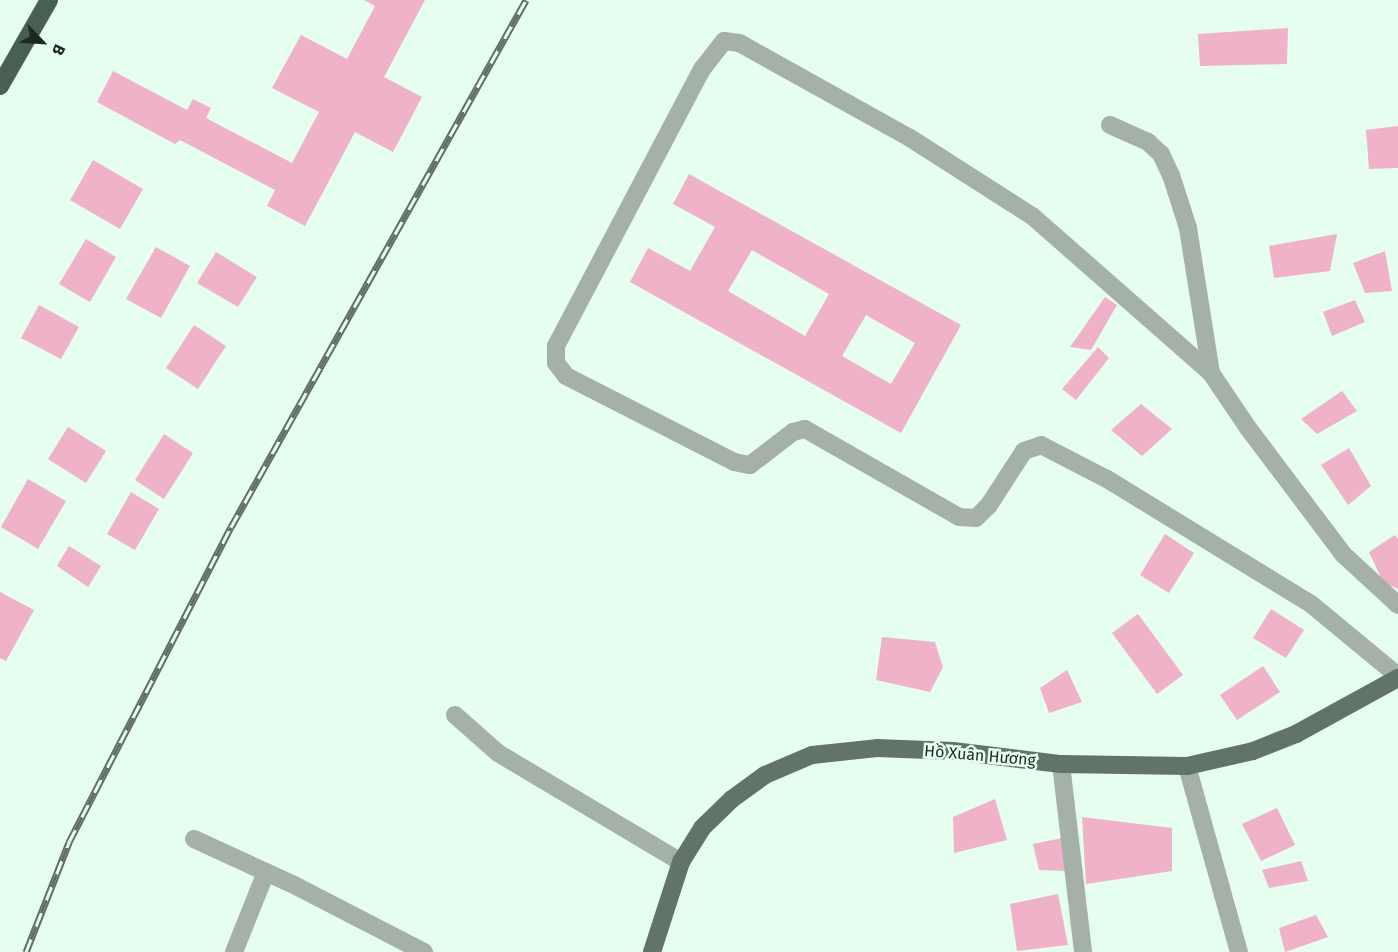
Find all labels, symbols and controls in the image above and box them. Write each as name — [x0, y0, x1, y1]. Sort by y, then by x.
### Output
north arrow — [12, 12, 72, 72]
text: B — [48, 41, 69, 58]
street label: Hồ Xuân Hương — [923, 742, 1037, 770]

